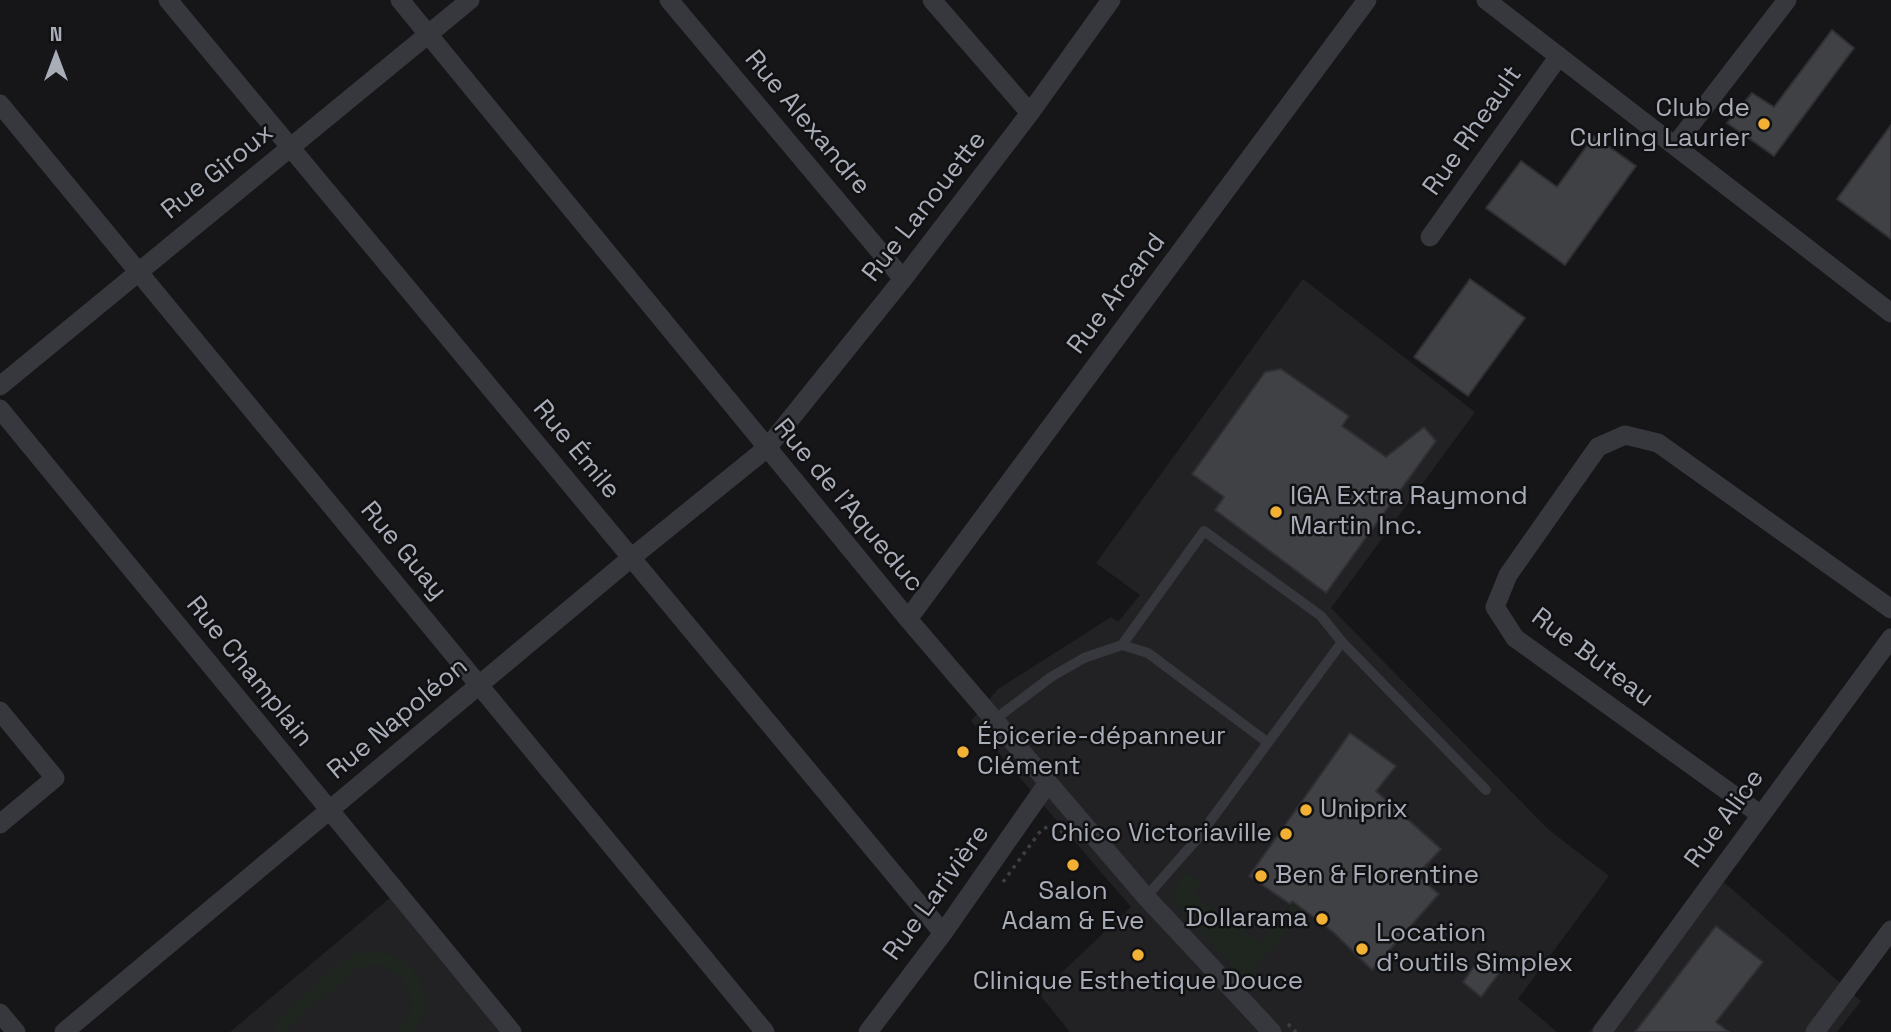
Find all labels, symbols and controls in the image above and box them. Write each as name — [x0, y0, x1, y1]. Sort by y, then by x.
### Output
north arrow — [21, 21, 91, 91]
text: N — [50, 22, 62, 47]
street label: Rue Alexandre — [737, 44, 877, 202]
street label: Rue Rheault — [1417, 60, 1529, 202]
place label: Club de Curling Laurier — [1569, 93, 1750, 154]
marker: Club de Curling Laurier — [1756, 116, 1772, 132]
street label: Rue Giroux — [156, 118, 280, 226]
street label: Rue Lanouette — [857, 125, 993, 289]
street label: Rue Arcand — [1061, 227, 1173, 361]
street label: Rue Émile — [526, 394, 626, 506]
street label: Rue de l'Aqueduc — [766, 413, 930, 599]
place label: IGA Extra Raymond Martin Inc. — [1290, 481, 1528, 542]
street label: Rue Guay — [353, 496, 453, 606]
marker: IGA Extra Raymond Martin Inc. — [1268, 504, 1284, 520]
street label: Rue Champlain — [179, 590, 319, 754]
street label: Rue Buteau — [1525, 602, 1659, 714]
street label: Rue Napoléon — [322, 651, 474, 787]
place label: Épicerie-dépanneur Clément — [977, 721, 1226, 782]
marker: Épicerie-dépanneur Clément — [955, 744, 971, 760]
street label: Rue Alice — [1679, 764, 1771, 874]
place label: Uniprix — [1320, 794, 1408, 826]
marker: Uniprix — [1298, 802, 1314, 818]
place label: Chico Victoriaville — [1051, 818, 1272, 850]
street label: Rue Larivière — [877, 819, 997, 967]
marker: Chico Victoriaville — [1278, 826, 1294, 842]
marker: Salon Adam & Eve — [1065, 857, 1081, 873]
place label: Ben & Florentine — [1275, 860, 1479, 892]
marker: Ben & Florentine — [1253, 868, 1269, 884]
place label: Salon Adam & Eve — [1001, 876, 1145, 938]
place label: Dollarama — [1185, 903, 1308, 935]
marker: Dollarama — [1314, 911, 1330, 927]
place label: Location d'outils Simplex — [1376, 918, 1573, 979]
marker: Location d'outils Simplex — [1354, 941, 1370, 957]
marker: Clinique Esthetique Douce — [1130, 947, 1146, 963]
place label: Clinique Esthetique Douce — [973, 966, 1303, 998]

